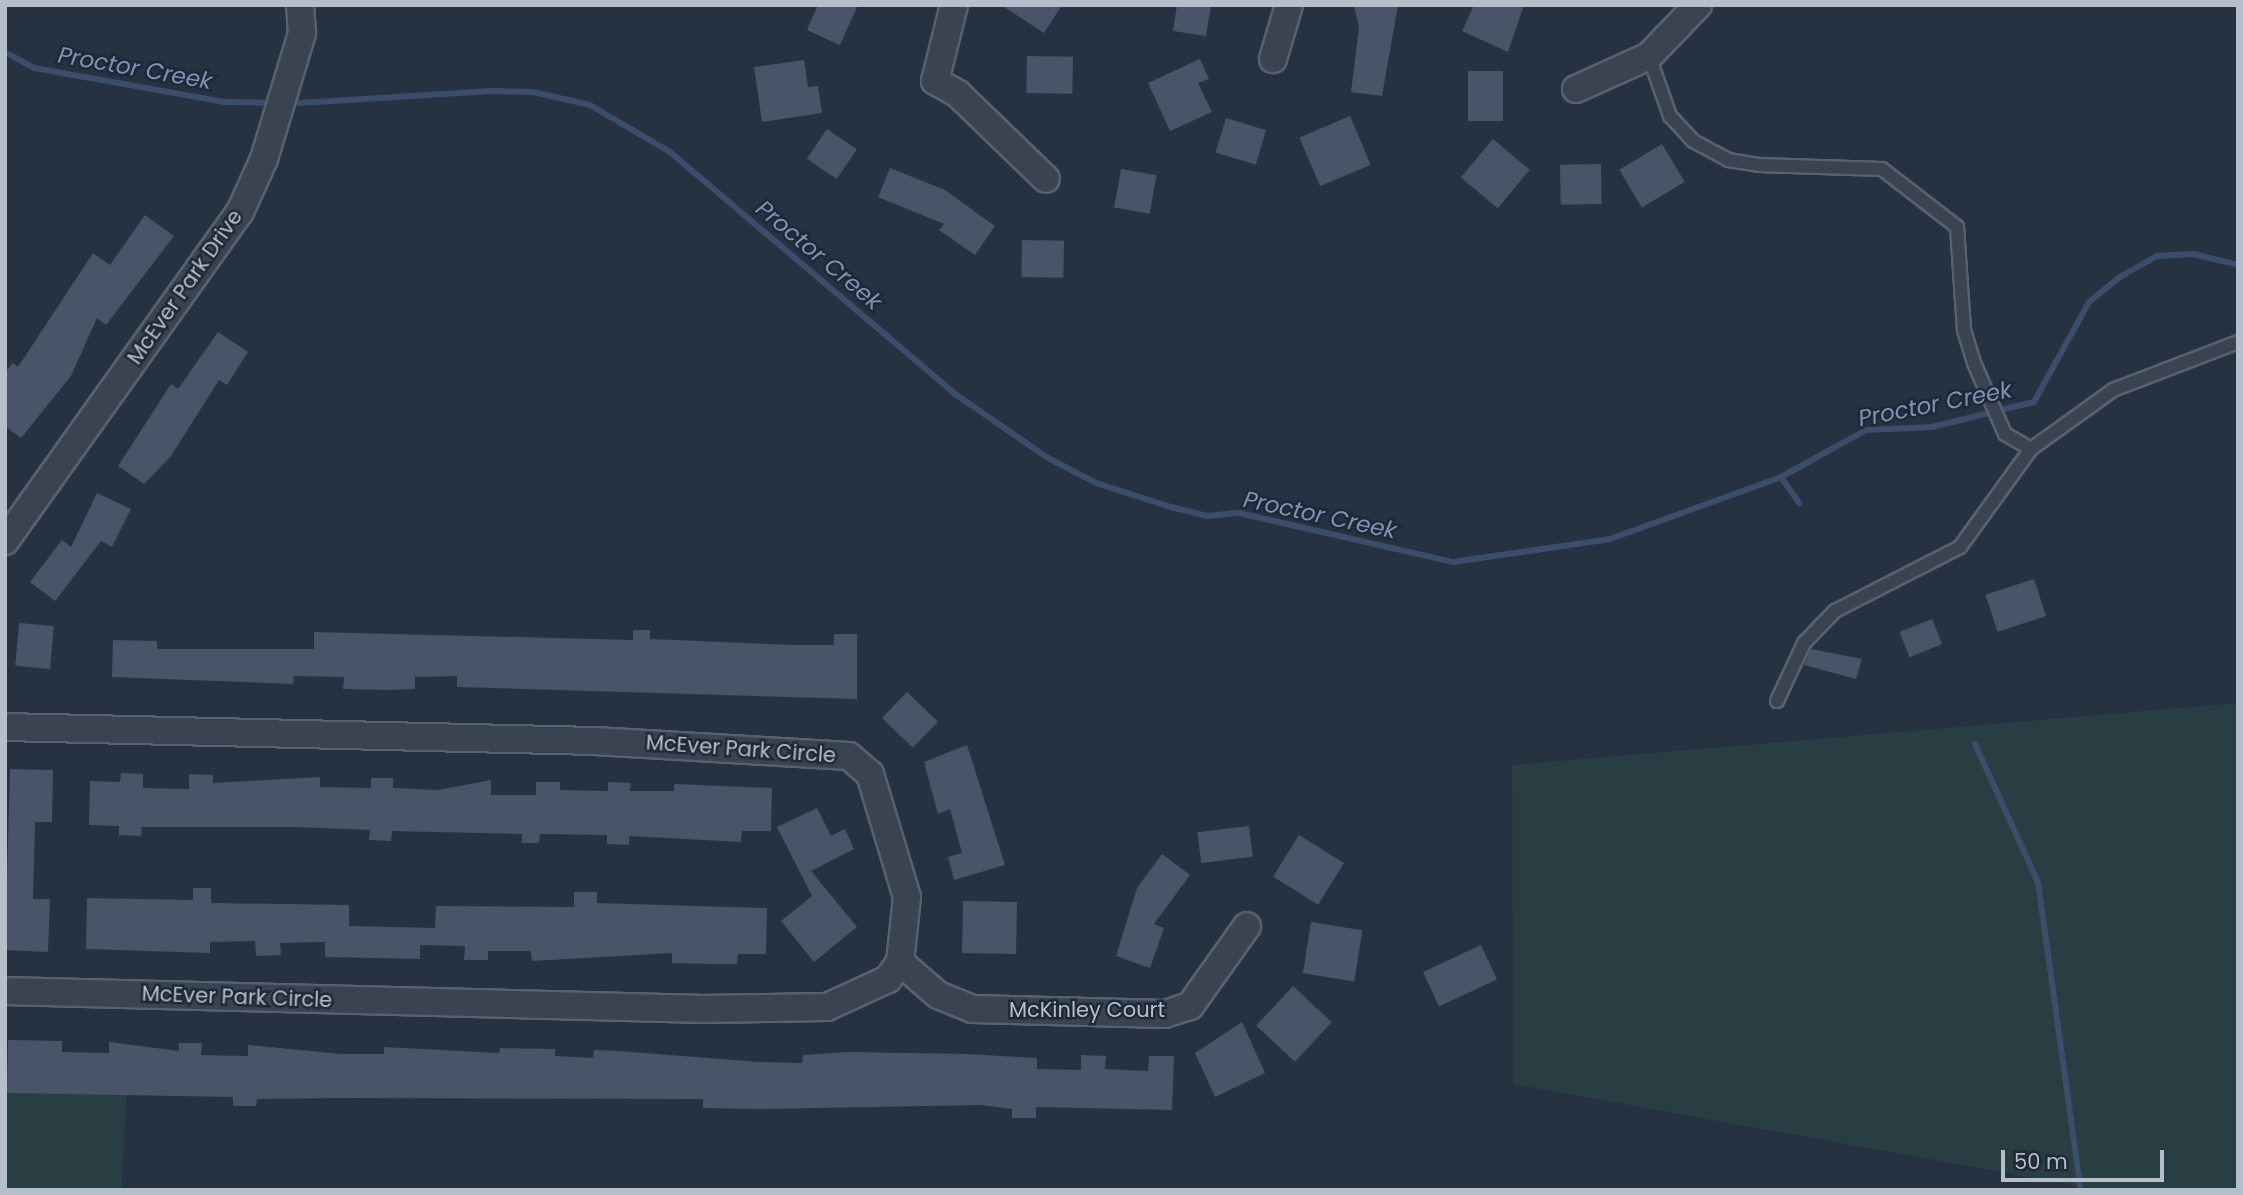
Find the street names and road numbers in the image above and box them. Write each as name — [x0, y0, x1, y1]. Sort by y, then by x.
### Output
street label: McEver Park Drive — [122, 205, 248, 369]
street label: McEver Park Circle — [645, 730, 837, 768]
street label: McEver Park Circle — [141, 981, 333, 1013]
street label: McKinley Court — [1009, 997, 1165, 1023]

